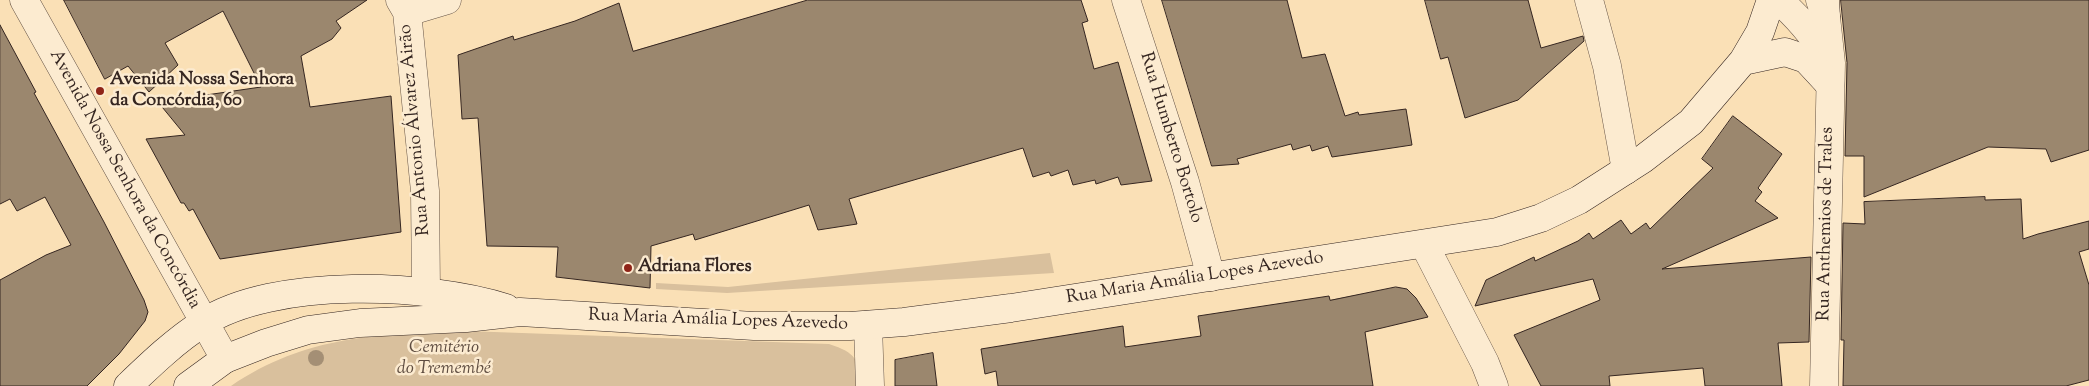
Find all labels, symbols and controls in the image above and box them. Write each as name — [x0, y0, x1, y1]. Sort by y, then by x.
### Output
street label: Rua Antonio Álvarez Airão — [396, 23, 436, 237]
street label: Avenida Nossa Senhora da Concórdia — [44, 47, 204, 313]
street label: Rua Humberto Bortolo — [1134, 50, 1206, 226]
place label: Avenida Nossa Senhora da Concórdia, 60 — [110, 70, 294, 112]
marker: Avenida Nossa Senhora da Concórdia, 60 — [94, 85, 106, 97]
street label: Rua Anthemios de Trales — [1815, 127, 1839, 321]
street label: Rua Maria Amália Lopes Azevedo — [1065, 248, 1325, 310]
place label: Adriana Flores — [638, 257, 752, 279]
marker: Adriana Flores — [622, 262, 634, 274]
street label: Rua Maria Amália Lopes Azevedo — [588, 306, 848, 336]
park label: Cemitério do Tremembé — [397, 338, 491, 380]

